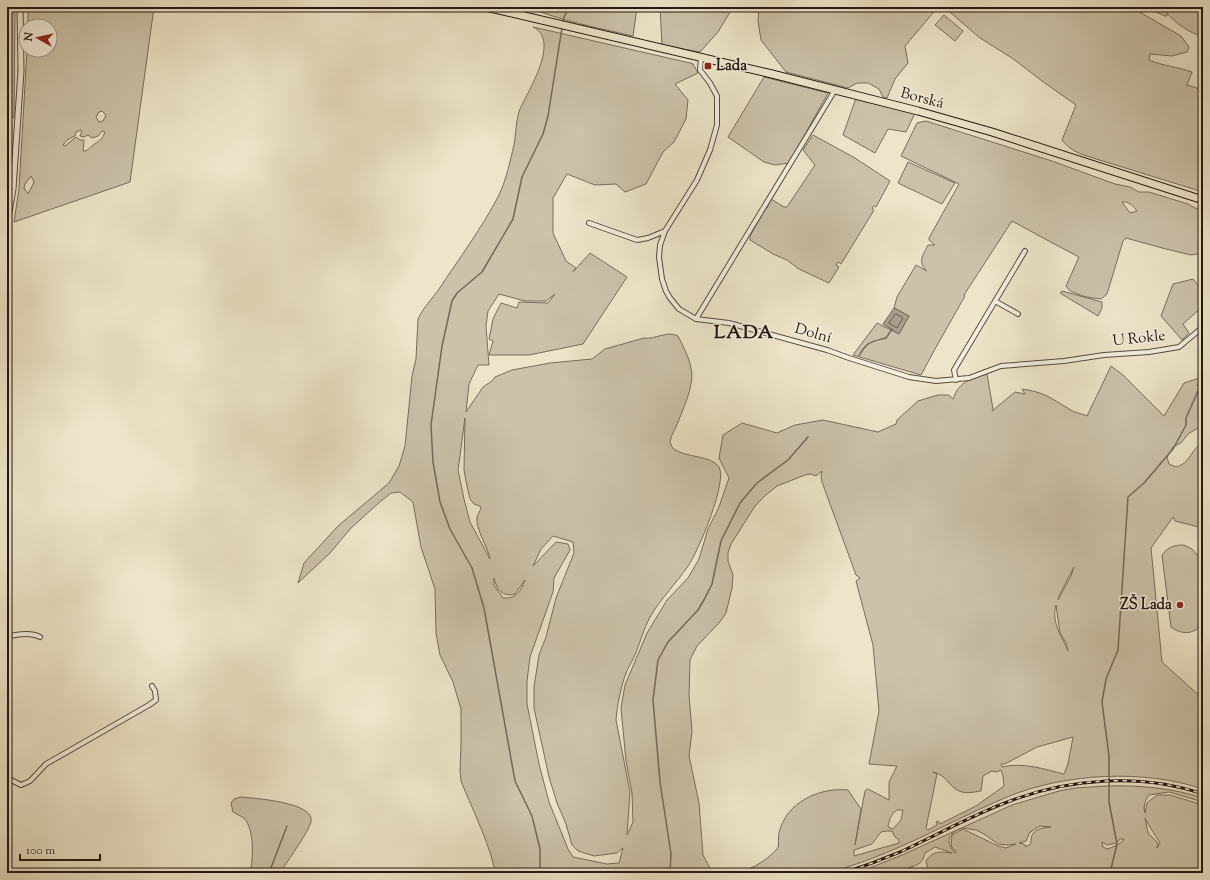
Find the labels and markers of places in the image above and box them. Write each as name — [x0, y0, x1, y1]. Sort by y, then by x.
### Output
place label: Lada — [716, 56, 747, 77]
marker: Lada — [703, 61, 713, 71]
place label: ZŠ Lada — [1120, 593, 1172, 616]
marker: ZŠ Lada — [1175, 600, 1185, 610]

